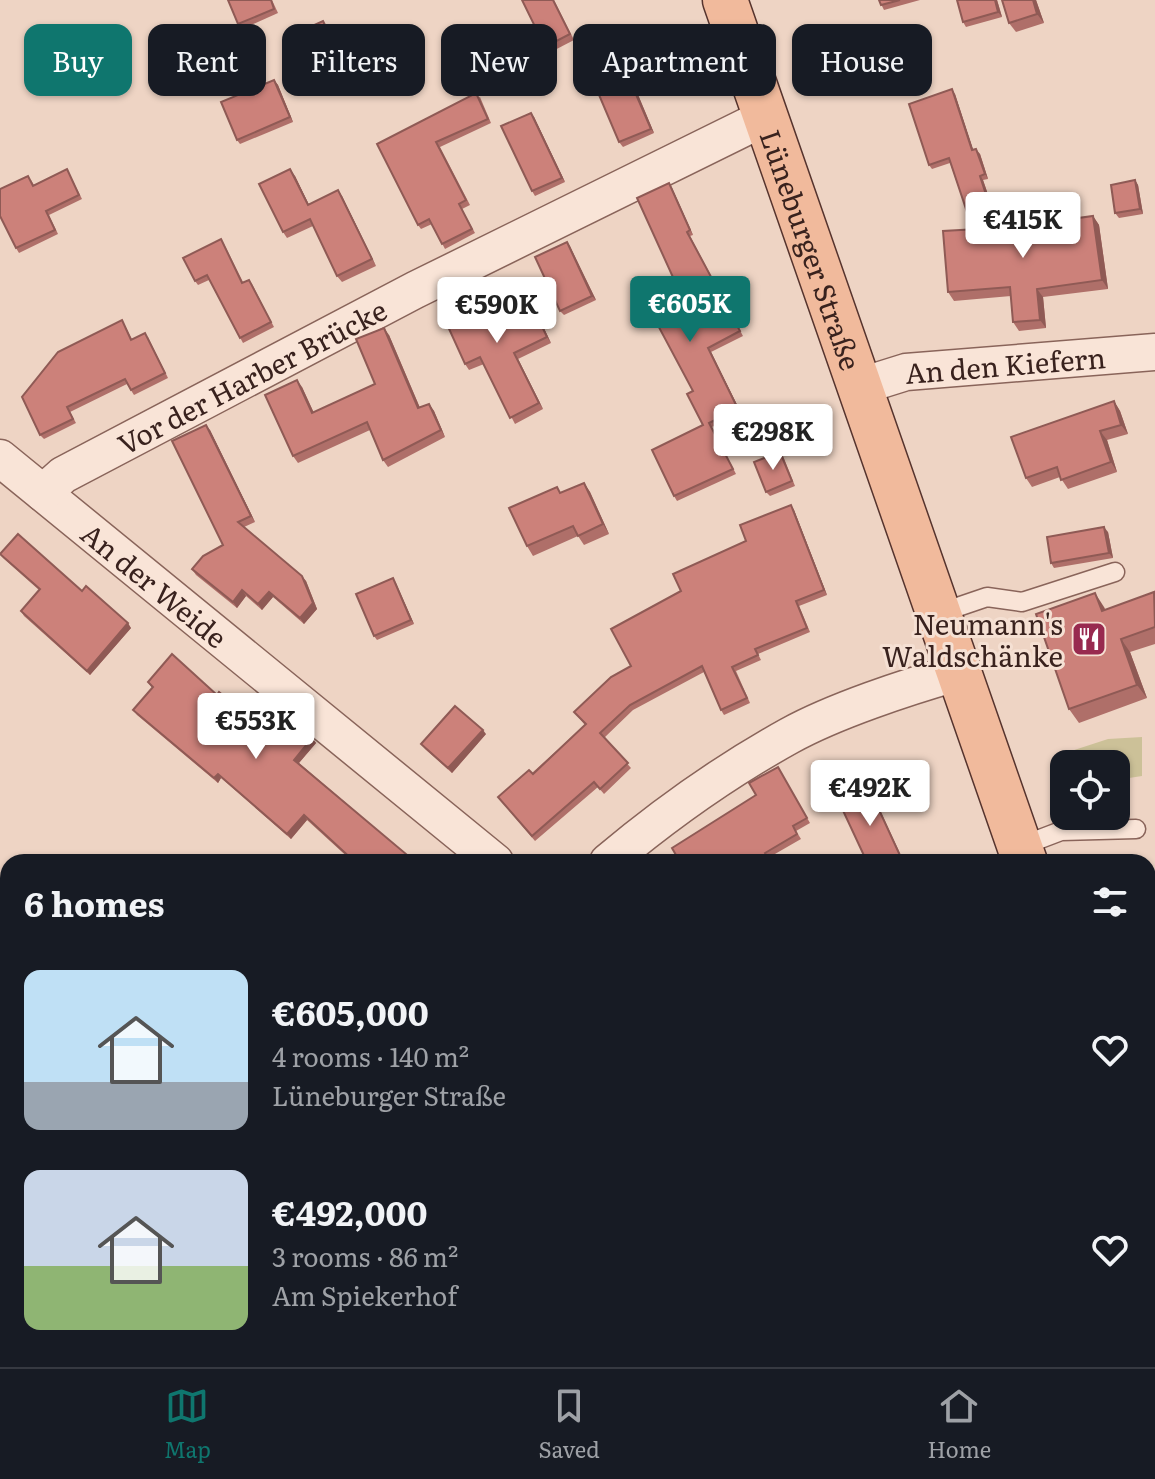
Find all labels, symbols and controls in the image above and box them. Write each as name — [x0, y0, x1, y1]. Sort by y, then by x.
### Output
chip: Buy — [24, 24, 132, 96]
chip: Rent — [148, 24, 266, 96]
chip: Filters — [282, 24, 425, 96]
chip: New — [441, 24, 557, 96]
chip: Apartment — [573, 24, 776, 96]
chip: House — [792, 24, 932, 96]
street label: Lüneburger Straße — [750, 123, 873, 375]
pin: €415K — [967, 192, 1079, 260]
text: €415K — [983, 198, 1063, 237]
pin: €605K — [634, 276, 746, 344]
pin: €590K — [441, 277, 553, 345]
text: €605K — [648, 282, 732, 321]
text: €590K — [455, 283, 539, 322]
street label: Vor der Harber Brücke — [110, 288, 394, 464]
street label: An den Kiefern — [903, 335, 1107, 393]
pin: €298K — [717, 404, 829, 472]
text: €298K — [732, 410, 814, 449]
street label: An der Weide — [73, 512, 237, 657]
place label: Neumann's Waldschänke — [882, 602, 1063, 676]
restaurant icon: Neumann's Waldschänke — [1070, 620, 1108, 658]
pin: €553K — [200, 693, 312, 761]
text: €553K — [215, 699, 297, 738]
map controls — [1050, 750, 1130, 830]
button: locate — [1050, 750, 1130, 830]
pin: €492K — [814, 760, 926, 828]
text: €492K — [829, 766, 911, 805]
text: 6 homes — [24, 877, 164, 927]
icon: filters — [1088, 880, 1132, 924]
text: €605,000 — [272, 986, 429, 1036]
icon: home — [88, 1002, 184, 1098]
icon: heart — [1088, 1028, 1132, 1072]
text: 4 rooms · 140 m² — [272, 1036, 469, 1075]
text: Lüneburger Straße — [272, 1075, 506, 1114]
text: €492,000 — [272, 1186, 427, 1236]
icon: home — [88, 1202, 184, 1298]
icon: heart — [1088, 1228, 1132, 1272]
text: 3 rooms · 86 m² — [272, 1236, 458, 1275]
text: Am Spiekerhof — [272, 1275, 457, 1314]
tab: Map — [164, 1384, 211, 1465]
tab: Saved — [538, 1384, 600, 1465]
tab: Home — [928, 1384, 991, 1465]

